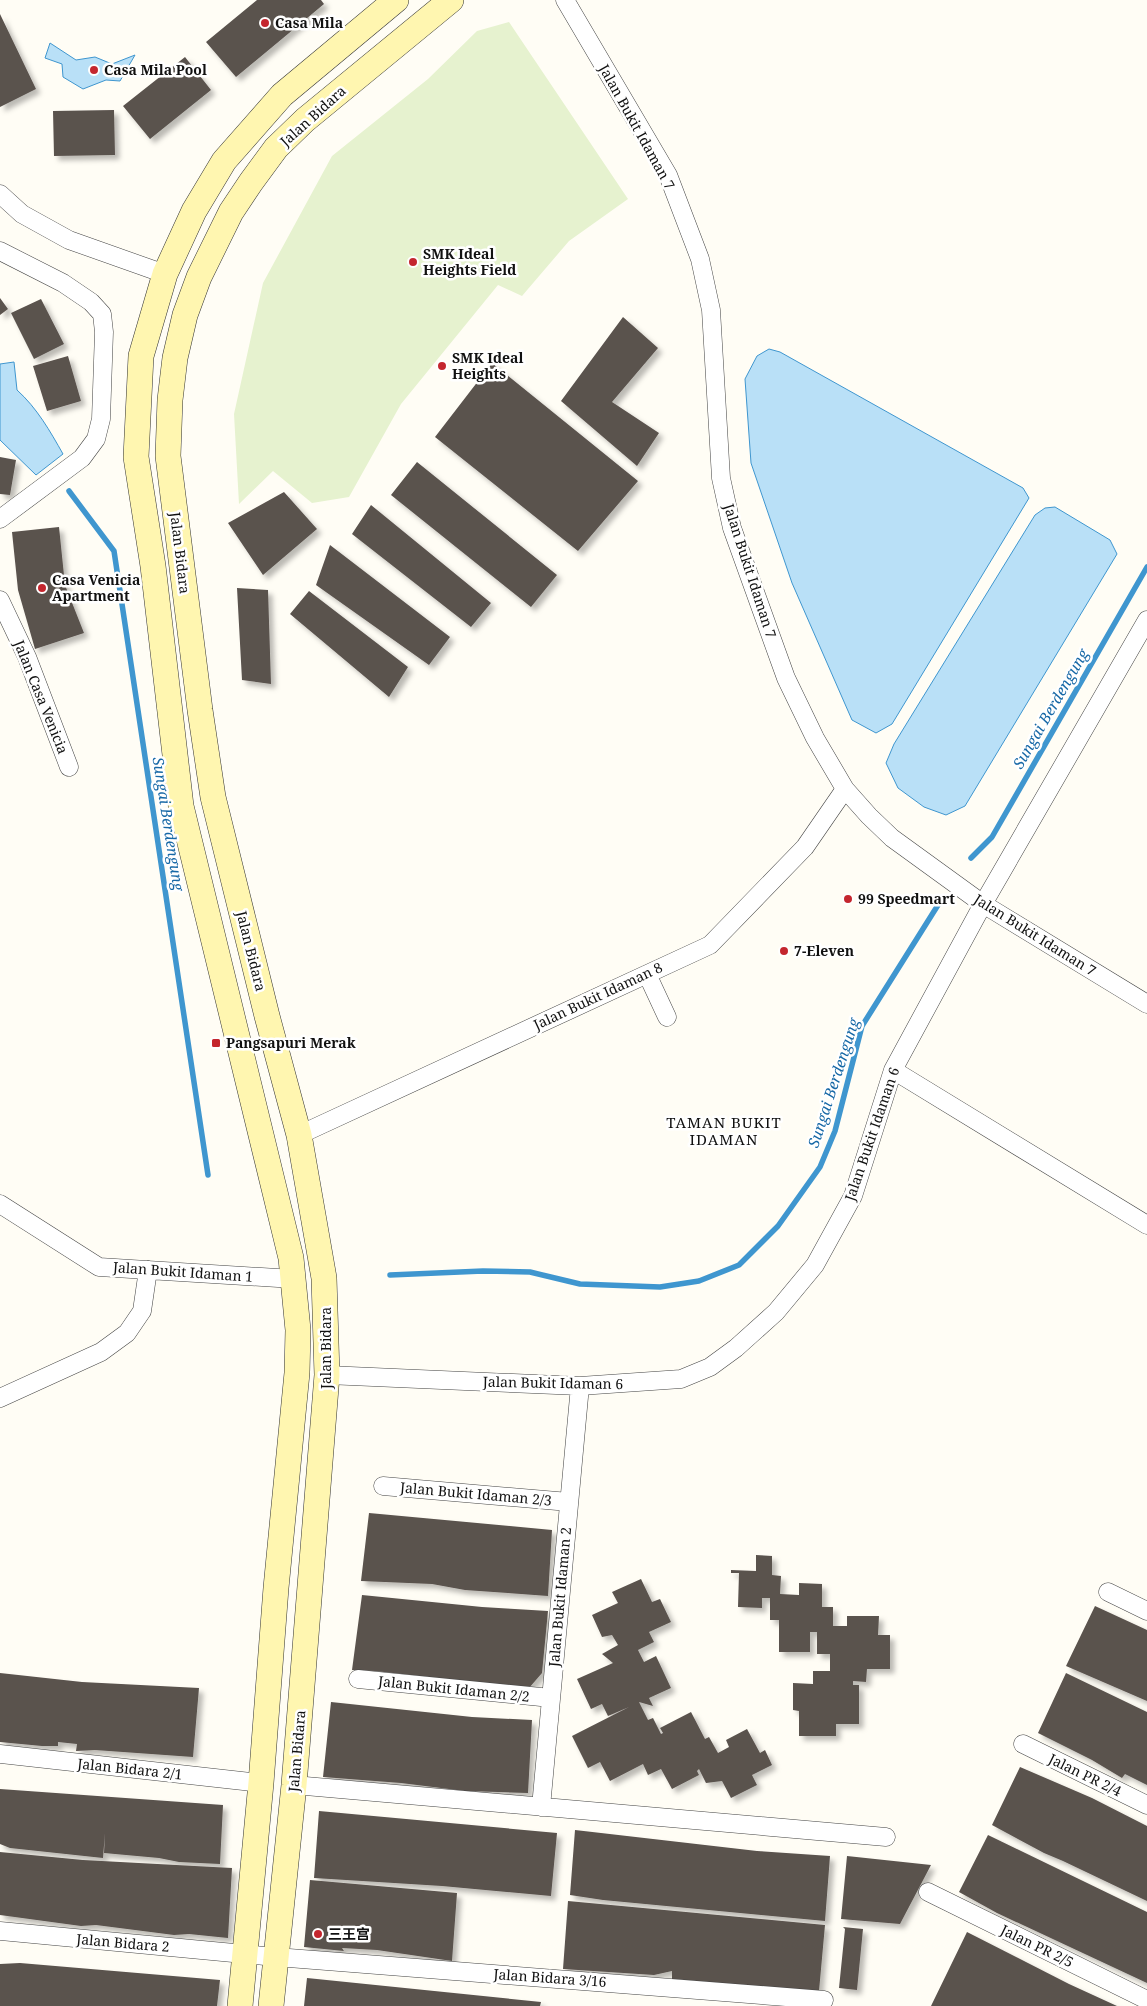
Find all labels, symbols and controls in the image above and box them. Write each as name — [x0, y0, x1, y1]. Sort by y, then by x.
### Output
place label: Casa Mila — [275, 13, 343, 32]
marker: Casa Mila — [259, 17, 271, 29]
place label: Casa Mila Pool — [104, 60, 207, 79]
street label: Jalan Bukit Idaman 7 — [595, 60, 680, 193]
marker: Casa Mila Pool — [88, 64, 100, 76]
street label: Jalan Bidara — [275, 81, 350, 151]
place label: SMK Ideal Heights Field — [423, 244, 516, 279]
marker: SMK Ideal Heights Field — [407, 256, 419, 268]
place label: SMK Ideal Heights — [452, 348, 523, 383]
marker: SMK Ideal Heights — [436, 360, 448, 372]
street label: Jalan Bukit Idaman 7 — [719, 500, 781, 641]
street label: Jalan Bidara — [166, 510, 195, 595]
place label: Casa Venicia Apartment — [52, 570, 140, 605]
marker: Casa Venicia Apartment — [36, 582, 48, 594]
street label: Jalan Casa Venicia — [10, 636, 73, 757]
water label: Sungai Berdengung — [1008, 644, 1093, 772]
water label: Sungai Berdengung — [149, 755, 190, 893]
place label: 99 Speedmart — [858, 889, 955, 908]
street label: Jalan Bukit Idaman 7 — [970, 889, 1100, 980]
marker: 99 Speedmart — [842, 893, 854, 905]
street label: Jalan Bidara — [232, 908, 271, 993]
place label: 7-Eleven — [794, 941, 854, 960]
marker: 7-Eleven — [778, 945, 790, 957]
street label: Jalan Bukit Idaman 8 — [529, 957, 666, 1034]
water label: Sungai Berdengung — [803, 1015, 864, 1150]
place label: Pangsapuri Merak — [226, 1033, 356, 1052]
marker: Pangsapuri Merak — [210, 1037, 222, 1049]
street label: Jalan Bukit Idaman 6 — [839, 1064, 903, 1204]
district label: TAMAN BUKIT IDAMAN — [666, 1112, 782, 1149]
street label: Jalan Bukit Idaman 1 — [111, 1257, 254, 1286]
street label: Jalan Bidara — [316, 1307, 335, 1390]
street label: Jalan Bukit Idaman 6 — [482, 1372, 623, 1393]
street label: Jalan Bukit Idaman 2/3 — [398, 1477, 553, 1510]
street label: Jalan Bukit Idaman 2 — [544, 1526, 575, 1669]
street label: Jalan Bukit Idaman 2/2 — [376, 1671, 531, 1706]
street label: Jalan Bidara — [283, 1709, 310, 1794]
street label: Jalan PR 2/4 — [1045, 1748, 1125, 1800]
street label: Jalan Bidara 2/1 — [76, 1753, 183, 1783]
street label: Jalan PR 2/5 — [997, 1919, 1077, 1971]
place label: 三王宫 — [328, 1924, 370, 1943]
marker: 三王宫 — [312, 1928, 324, 1940]
street label: Jalan Bidara 2 — [75, 1929, 170, 1956]
street label: Jalan Bidara 3/16 — [492, 1964, 607, 1991]

